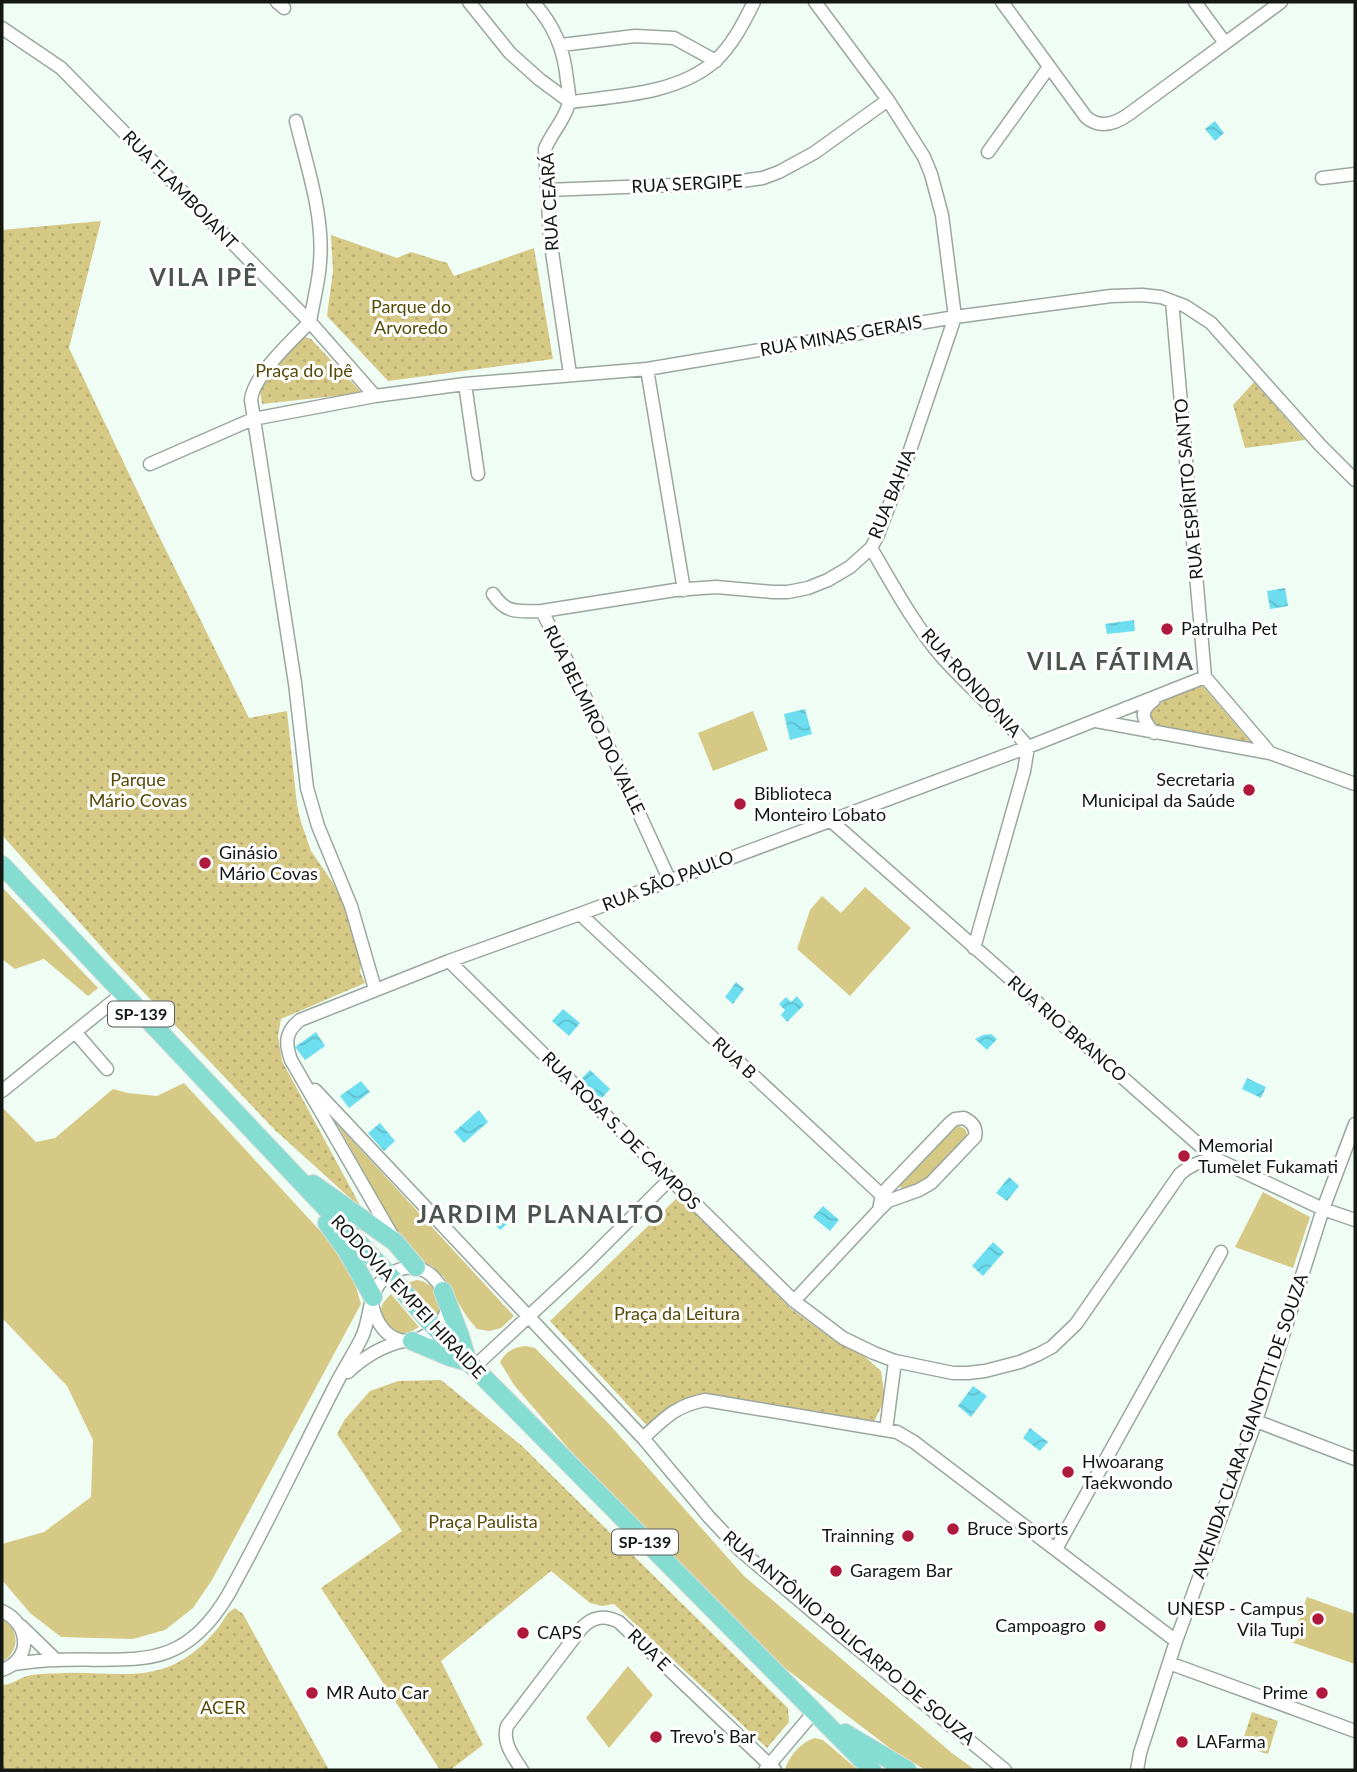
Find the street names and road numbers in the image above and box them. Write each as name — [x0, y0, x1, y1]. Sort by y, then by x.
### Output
street label: RUA FLAMBOIANT — [119, 125, 243, 253]
street label: RUA CEARÁ — [535, 152, 563, 252]
street label: RUA SERGIPE — [631, 169, 743, 197]
street label: RUA MINAS GERAIS — [758, 310, 924, 360]
street label: RUA ESPÍRITO SANTO — [1169, 398, 1207, 581]
street label: RUA BAHIA — [863, 445, 919, 542]
street label: RUA BELMIRO DO VALLE — [539, 621, 650, 818]
street label: RUA RONDÔNIA — [917, 623, 1027, 742]
street label: RUA SÃO PAULO — [599, 845, 736, 915]
street label: RUA RIO BRANCO — [1004, 971, 1132, 1086]
road number: SP-139 — [108, 1002, 174, 1026]
street label: RUA B — [708, 1031, 761, 1083]
street label: RUA ROSA S. DE CAMPOS — [538, 1047, 705, 1214]
street label: RODOVIA EMPEI HIRAIDE — [327, 1210, 490, 1383]
street label: AVENIDA CLARA GIANOTTI DE SOUZA — [1186, 1270, 1312, 1581]
street label: RUA ANTÔNIO POLICARPO DE SOUZA — [719, 1525, 981, 1750]
road number: SP-139 — [612, 1530, 678, 1554]
street label: RUA E — [624, 1624, 676, 1675]

